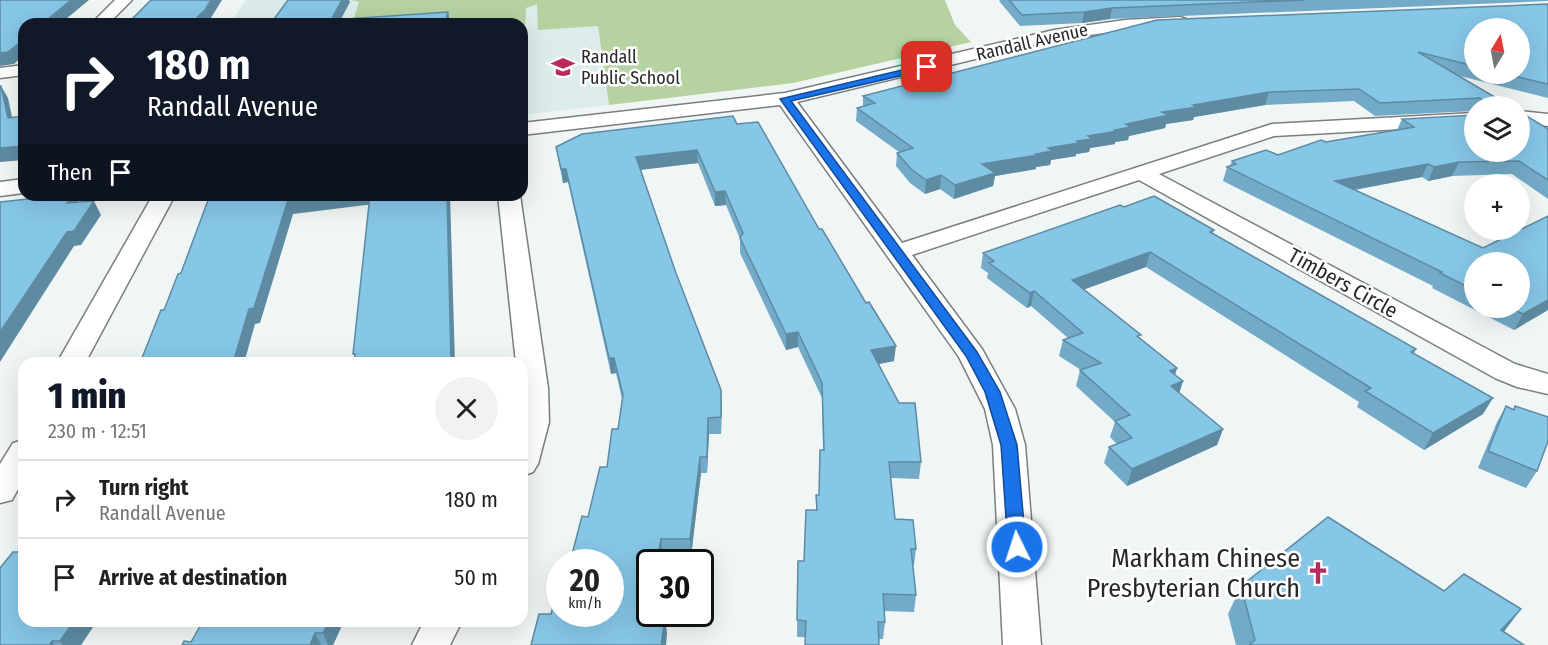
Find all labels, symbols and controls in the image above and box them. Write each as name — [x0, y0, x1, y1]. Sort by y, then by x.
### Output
street label: Randall Avenue — [974, 18, 1090, 66]
north arrow — [1464, 18, 1530, 84]
map controls — [1464, 18, 1530, 318]
text: 180 m — [147, 40, 251, 90]
pin — [901, 41, 952, 92]
icon: right — [48, 42, 126, 120]
place label: Randall Public School — [581, 46, 680, 89]
icon: arrive — [910, 50, 943, 83]
school or university icon: Randall Public School — [550, 54, 576, 80]
text: Randall Avenue — [147, 91, 318, 123]
button: layers — [1464, 96, 1530, 162]
icon: arrive — [104, 156, 137, 189]
text: Then — [48, 159, 92, 186]
button: + — [1464, 174, 1530, 240]
street label: Timbers Circle — [1284, 242, 1402, 324]
button: − — [1464, 252, 1530, 318]
text: 1 min — [48, 374, 126, 418]
button: close — [435, 377, 498, 440]
text: 230 m · 12:51 — [48, 419, 147, 443]
text: Turn right — [99, 474, 188, 501]
icon: right — [48, 483, 81, 516]
text: 180 m — [445, 486, 498, 513]
text: Randall Avenue — [99, 501, 226, 525]
position arrow — [985, 515, 1049, 579]
place label: Markham Chinese Presbyterian Church — [1087, 543, 1300, 604]
speed limit sign: 30 — [636, 549, 714, 627]
church icon: Markham Chinese Presbyterian Church — [1305, 560, 1331, 586]
icon: arrive — [48, 561, 81, 594]
text: 20 — [570, 563, 600, 599]
text: Arrive at destination — [99, 564, 287, 591]
text: 50 m — [454, 564, 498, 591]
text: km/h — [568, 594, 602, 612]

